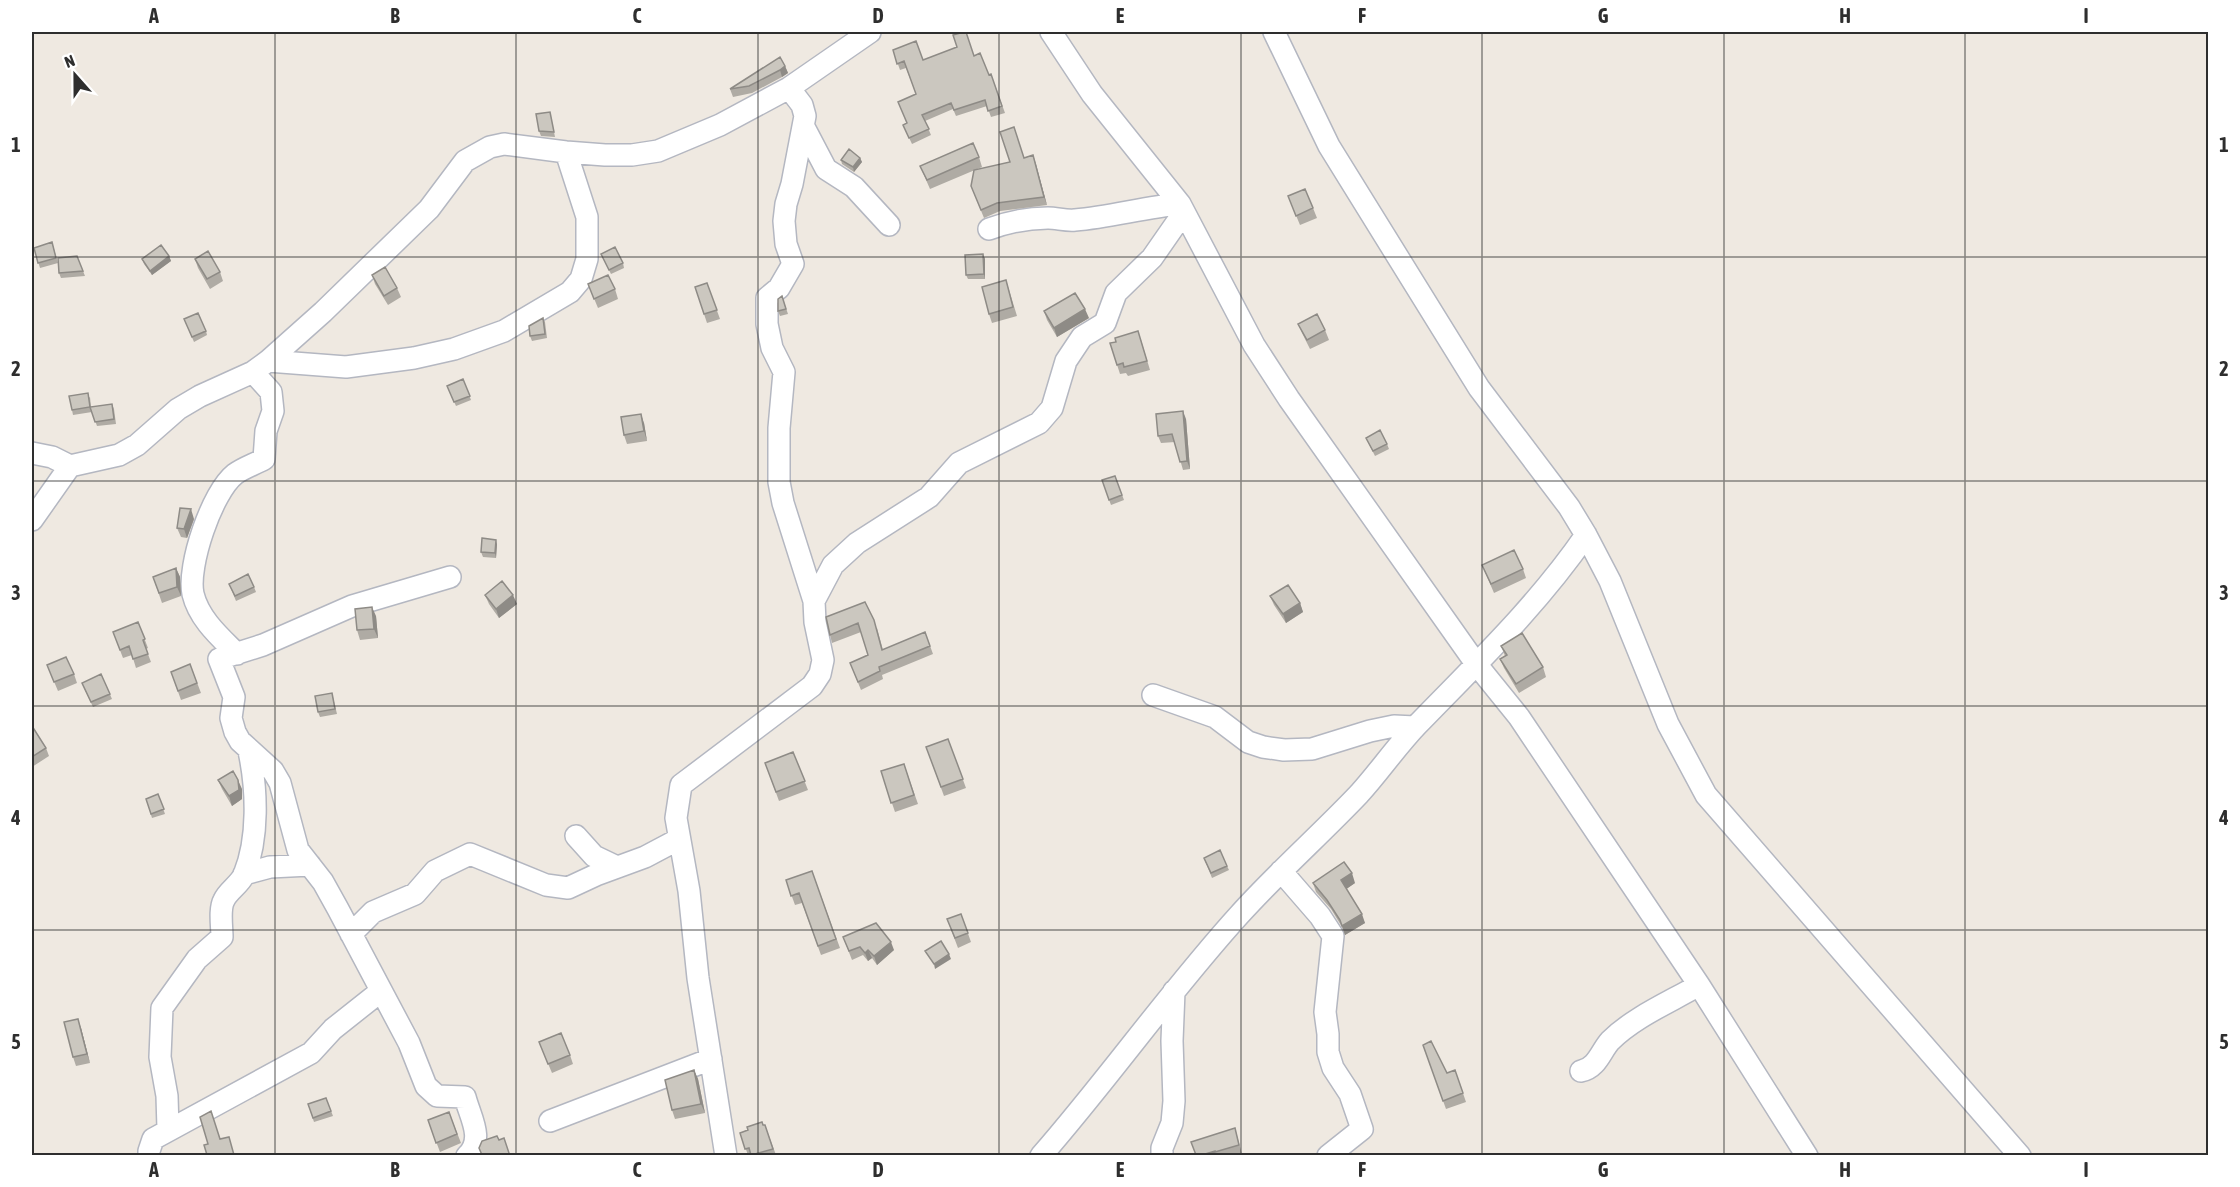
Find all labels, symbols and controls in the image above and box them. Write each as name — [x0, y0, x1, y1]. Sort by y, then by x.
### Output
text: A — [148, 4, 159, 27]
text: B — [390, 4, 400, 27]
text: C — [633, 4, 642, 27]
text: D — [872, 4, 884, 27]
text: E — [1116, 4, 1125, 27]
text: F — [1358, 4, 1366, 27]
text: G — [1598, 4, 1609, 27]
text: H — [1839, 4, 1851, 27]
text: I — [2083, 4, 2089, 27]
north arrow — [45, 45, 105, 105]
text: N — [62, 51, 77, 71]
text: 1 — [11, 133, 21, 156]
text: 1 — [2219, 133, 2229, 156]
text: 2 — [11, 357, 21, 380]
text: 2 — [2219, 357, 2229, 380]
text: 3 — [11, 581, 21, 604]
text: 3 — [2219, 581, 2229, 604]
text: 4 — [10, 806, 21, 829]
text: 4 — [2218, 806, 2229, 829]
text: 5 — [11, 1030, 21, 1053]
text: 5 — [2219, 1030, 2229, 1053]
text: A — [148, 1158, 159, 1181]
text: B — [390, 1158, 400, 1181]
text: C — [633, 1158, 642, 1181]
text: D — [872, 1158, 884, 1181]
text: E — [1116, 1158, 1125, 1181]
text: F — [1358, 1158, 1366, 1181]
text: G — [1598, 1158, 1609, 1181]
text: H — [1839, 1158, 1851, 1181]
text: I — [2083, 1158, 2089, 1181]

